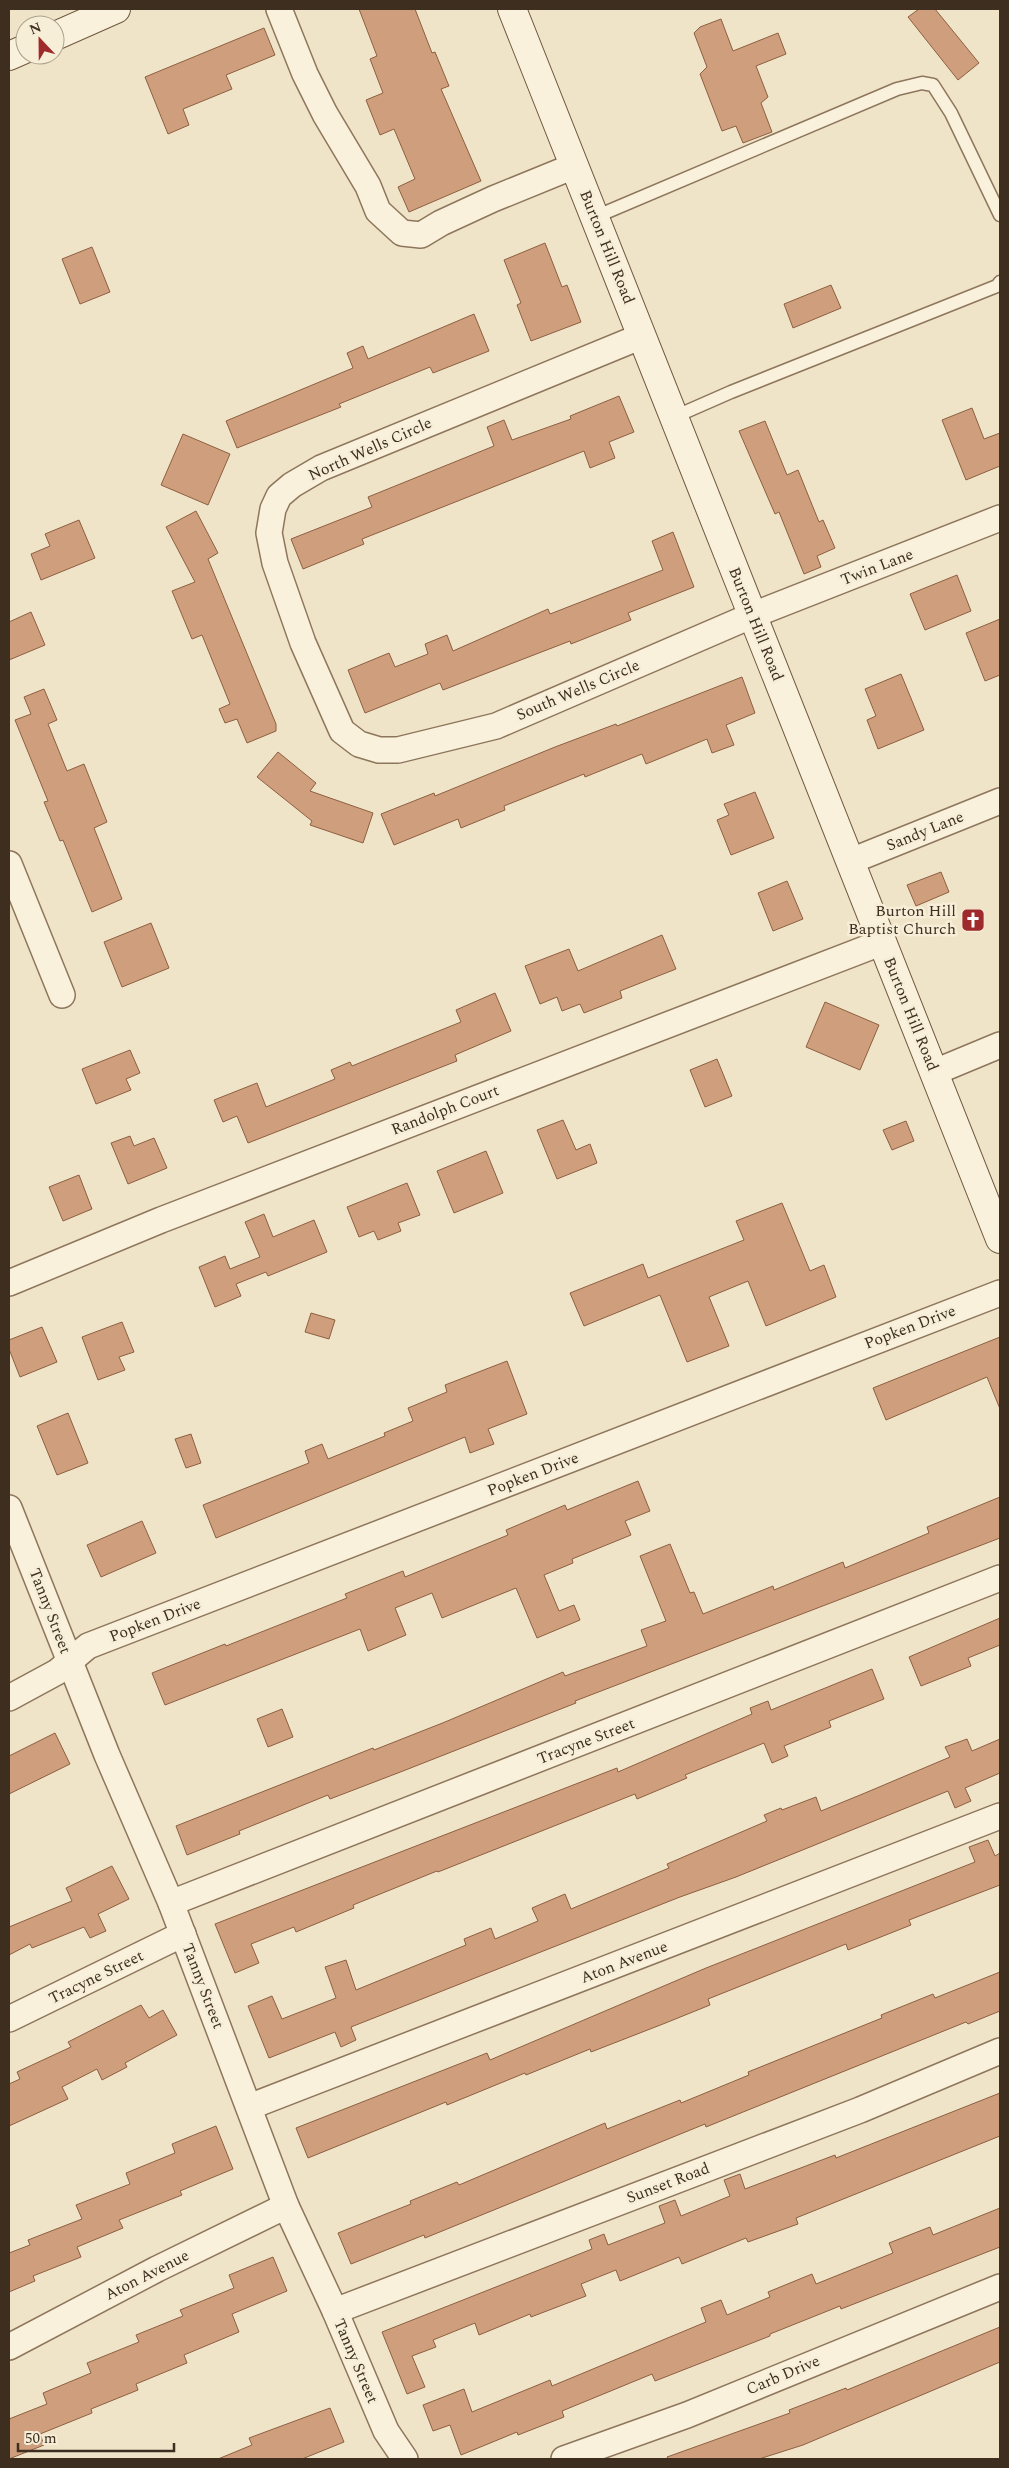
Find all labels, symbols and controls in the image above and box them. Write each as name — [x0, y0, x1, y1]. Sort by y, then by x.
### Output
north arrow — [15, 15, 65, 65]
text: N — [26, 17, 45, 40]
street label: Burton Hill Road — [573, 186, 641, 308]
street label: North Wells Circle — [304, 411, 436, 487]
street label: Twin Lane — [837, 542, 917, 592]
street label: Burton Hill Road — [722, 563, 790, 685]
street label: South Wells Circle — [513, 653, 643, 727]
street label: Sandy Lane — [883, 805, 967, 857]
place label: Burton Hill Baptist Church — [848, 899, 956, 941]
church icon: Burton Hill Baptist Church — [960, 907, 986, 933]
street label: Burton Hill Road — [877, 953, 945, 1075]
street label: Randolph Court — [388, 1078, 503, 1142]
street label: Popken Drive — [861, 1299, 959, 1355]
street label: Popken Drive — [484, 1446, 582, 1502]
street label: Tanny Street — [23, 1565, 77, 1658]
street label: Popken Drive — [106, 1592, 204, 1648]
street label: Tracyne Street — [534, 1711, 639, 1771]
street label: Aton Avenue — [577, 1934, 671, 1990]
street label: Tanny Street — [176, 1940, 230, 2033]
street label: Tracyne Street — [44, 1943, 148, 2010]
street label: Sunset Road — [623, 2156, 713, 2210]
street label: Aton Avenue — [101, 2243, 193, 2307]
street label: Tanny Street — [327, 2315, 385, 2407]
street label: Carb Drive — [742, 2349, 824, 2401]
scale bar — [18, 2420, 174, 2452]
text: 50 m — [25, 2427, 57, 2450]

